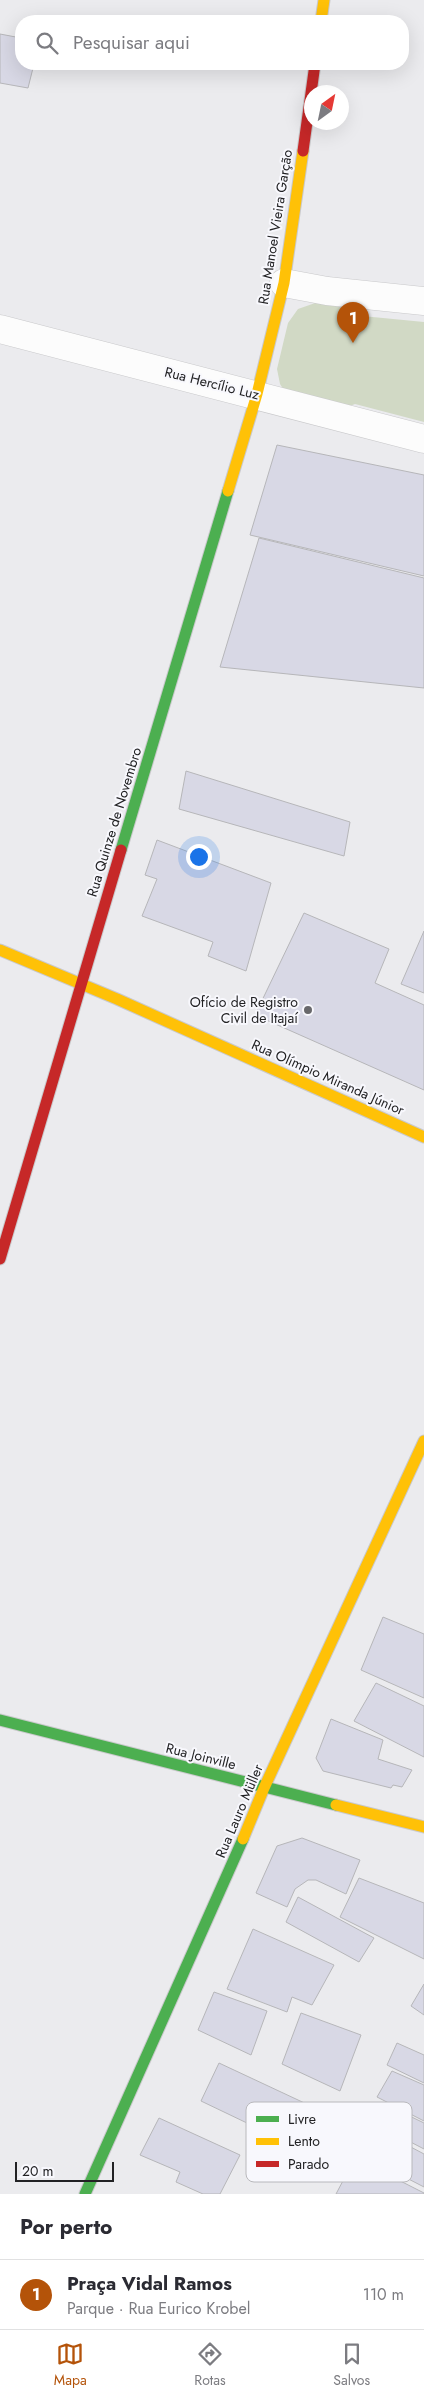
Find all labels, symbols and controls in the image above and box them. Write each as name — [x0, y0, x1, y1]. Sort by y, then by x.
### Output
search box — [15, 15, 409, 70]
icon: search — [33, 29, 61, 57]
text: Pesquisar aqui — [73, 29, 190, 56]
north arrow — [304, 85, 349, 130]
street label: Rua Manoel Vieira Garção — [253, 148, 297, 306]
pin: 1 — [337, 302, 369, 343]
street label: Rua Hercílio Luz — [163, 362, 262, 405]
street label: Rua Quinze de Novembro — [82, 745, 146, 899]
your location — [186, 844, 212, 870]
place label: Ofício de Registro Civil de Itajaí — [190, 992, 299, 1028]
marker: Ofício de Registro Civil de Itajaí — [302, 1004, 314, 1016]
street label: Rua Olímpio Miranda Júnior — [248, 1034, 408, 1120]
street label: Rua Joinville — [164, 1738, 238, 1774]
street label: Rua Lauro Müller — [210, 1761, 268, 1861]
legend — [246, 2102, 412, 2182]
text: Livre — [288, 2109, 316, 2129]
text: Lento — [288, 2131, 320, 2151]
text: Parado — [288, 2154, 330, 2174]
scale bar — [15, 2159, 114, 2182]
text: 20 m — [22, 2161, 54, 2181]
text: Por perto — [20, 2212, 112, 2242]
text: Praça Vidal Ramos — [67, 2270, 232, 2297]
text: 1 — [32, 2283, 40, 2306]
text: 110 m — [363, 2283, 404, 2306]
text: Parque · Rua Eurico Krobel — [67, 2297, 250, 2320]
tab: Mapa — [54, 2340, 87, 2390]
tab: Rotas — [194, 2340, 226, 2390]
tab: Salvos — [333, 2340, 370, 2390]

